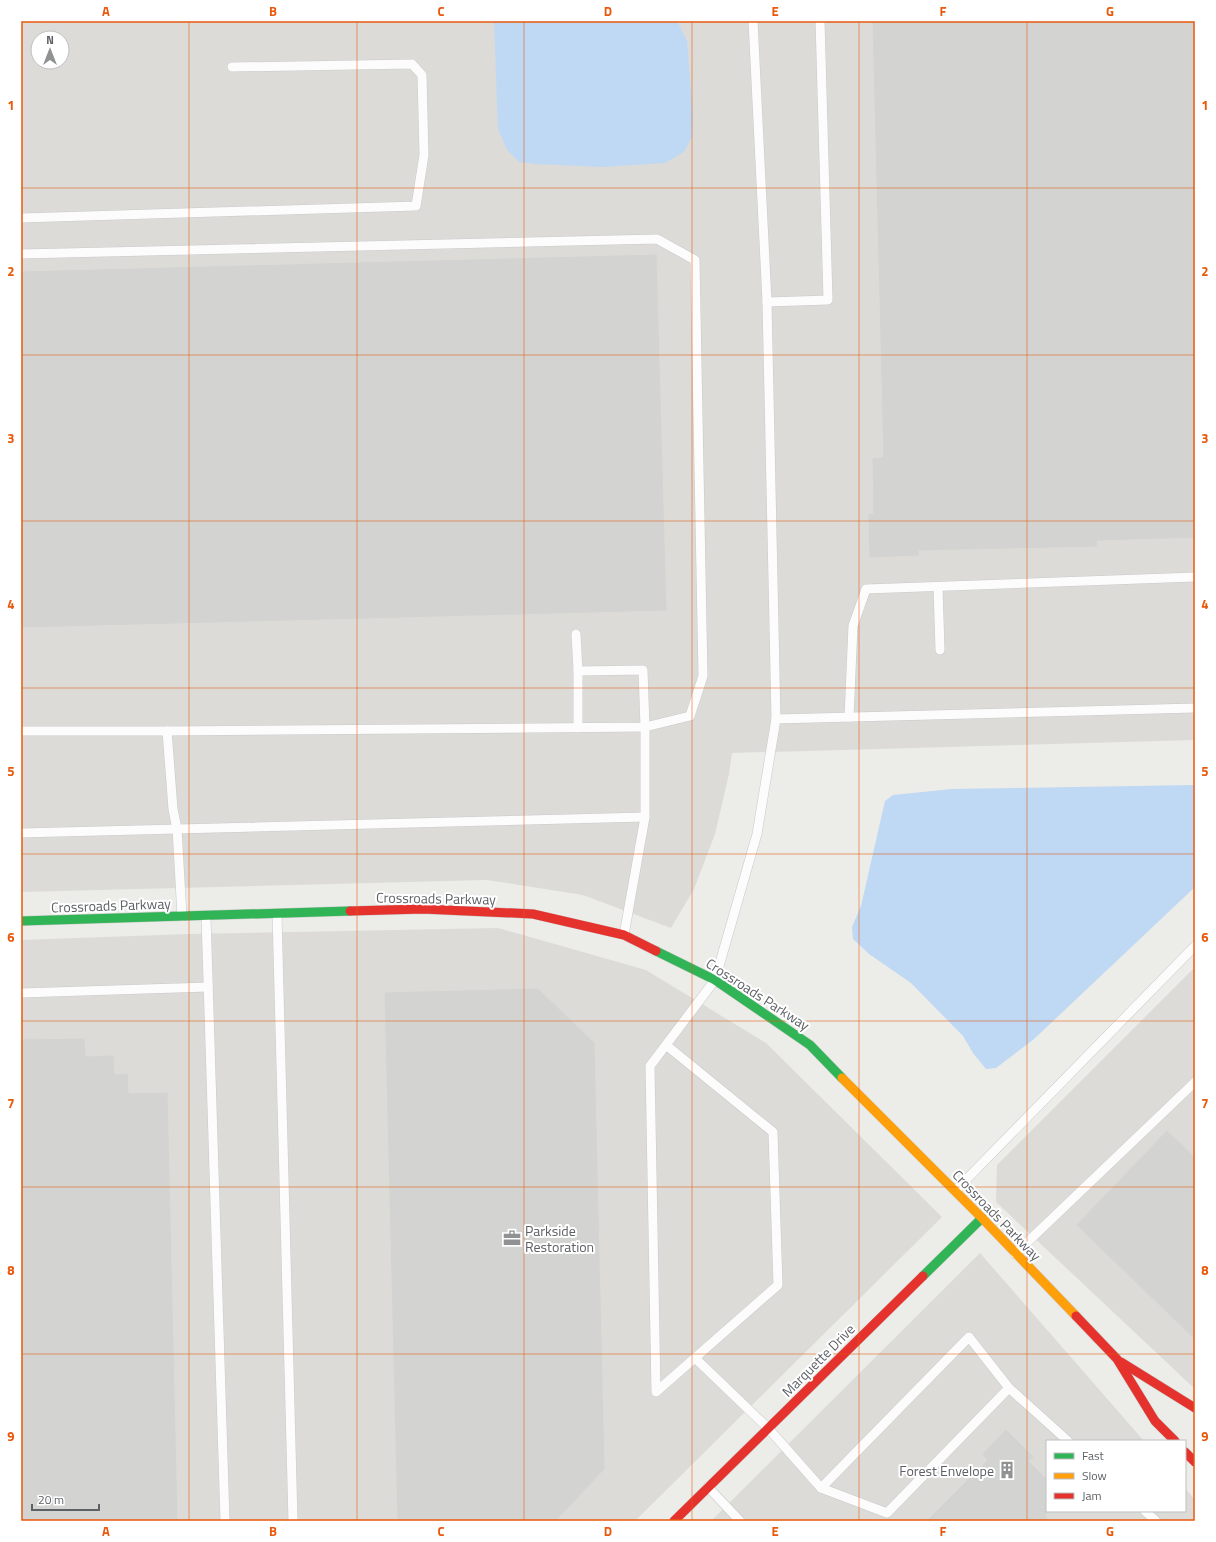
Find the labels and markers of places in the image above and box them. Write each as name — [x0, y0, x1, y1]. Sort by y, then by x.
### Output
place label: Parkside Restoration — [525, 1220, 594, 1257]
office icon: Parkside Restoration — [502, 1228, 522, 1248]
place label: Forest Envelope — [899, 1460, 994, 1481]
building icon: Forest Envelope — [997, 1460, 1017, 1480]

